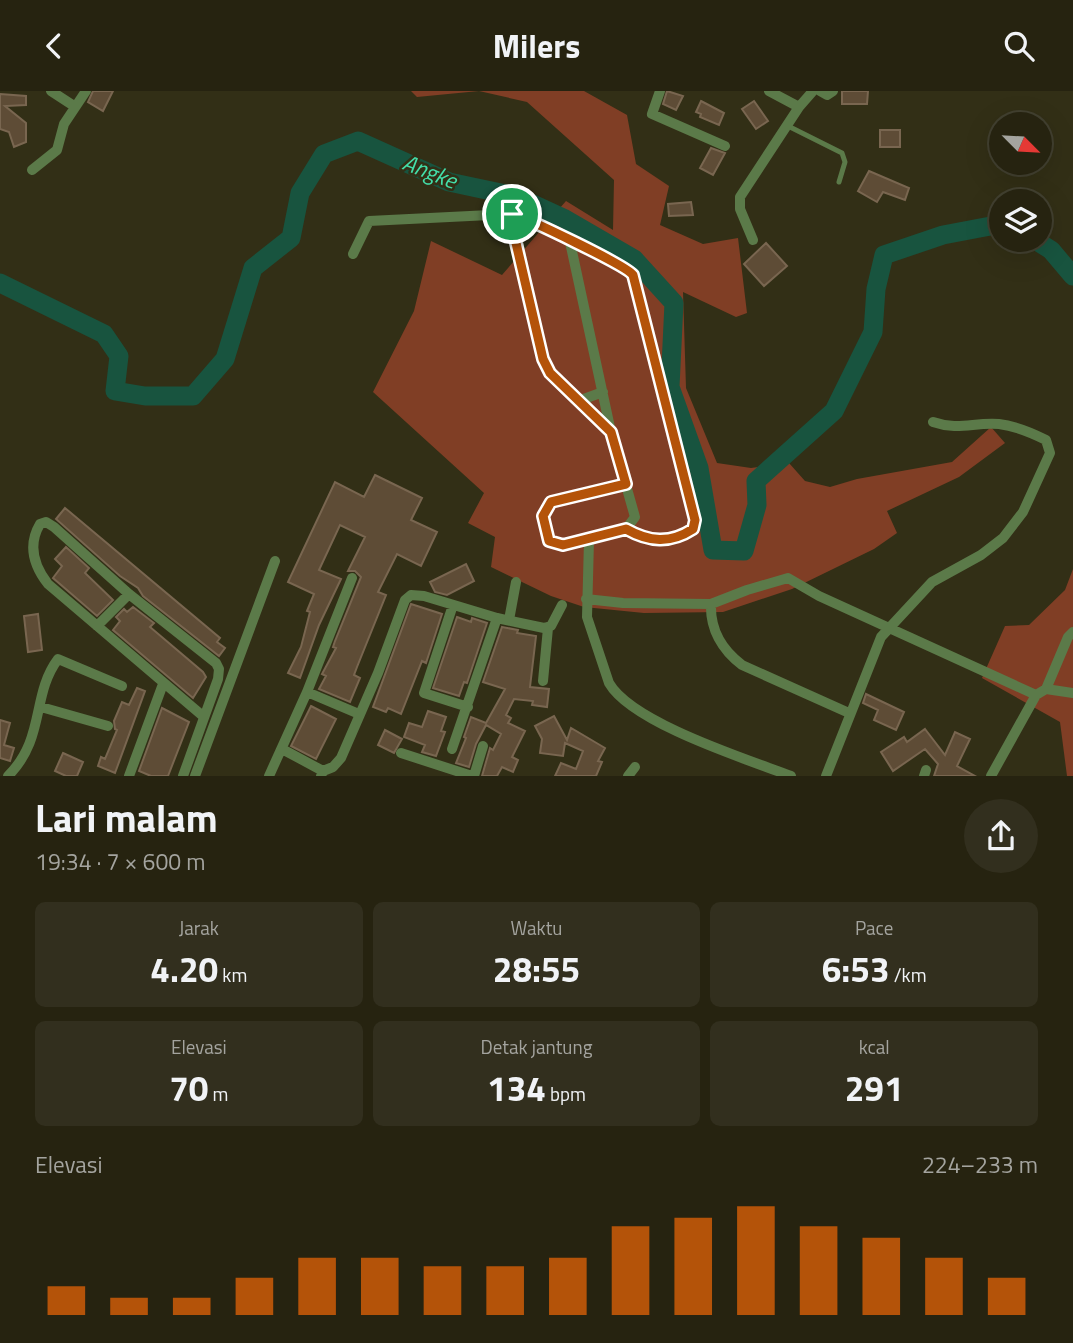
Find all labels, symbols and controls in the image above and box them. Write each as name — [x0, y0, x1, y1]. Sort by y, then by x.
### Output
text: Milers — [493, 22, 580, 70]
icon: back — [35, 27, 73, 65]
icon: search — [1000, 27, 1038, 65]
north arrow — [989, 112, 1052, 175]
map controls — [989, 112, 1052, 252]
water label: Angke — [398, 144, 464, 198]
pin — [482, 184, 542, 244]
button: layers — [989, 189, 1052, 252]
icon: arrive — [493, 195, 531, 233]
text: Lari malam — [35, 789, 218, 847]
button: share — [964, 799, 1038, 873]
text: 19:34 · 7 × 600 m — [35, 844, 205, 879]
text: Jarak — [179, 913, 219, 942]
text: Waktu — [511, 913, 562, 942]
text: Pace — [855, 913, 893, 942]
text: 4.20 — [150, 942, 218, 996]
text: 28:55 — [493, 942, 580, 996]
text: 6:53 — [822, 942, 890, 996]
text: km — [218, 960, 247, 989]
text: /km — [890, 960, 927, 989]
text: Elevasi — [171, 1032, 227, 1061]
text: Detak jantung — [481, 1032, 592, 1061]
text: kcal — [859, 1032, 890, 1061]
text: 70 — [169, 1061, 208, 1115]
text: 134 — [487, 1061, 546, 1115]
text: 291 — [845, 1061, 904, 1115]
text: m — [208, 1079, 228, 1108]
text: bpm — [546, 1079, 586, 1108]
text: Elevasi — [35, 1147, 103, 1182]
text: 224–233 m — [922, 1147, 1038, 1182]

